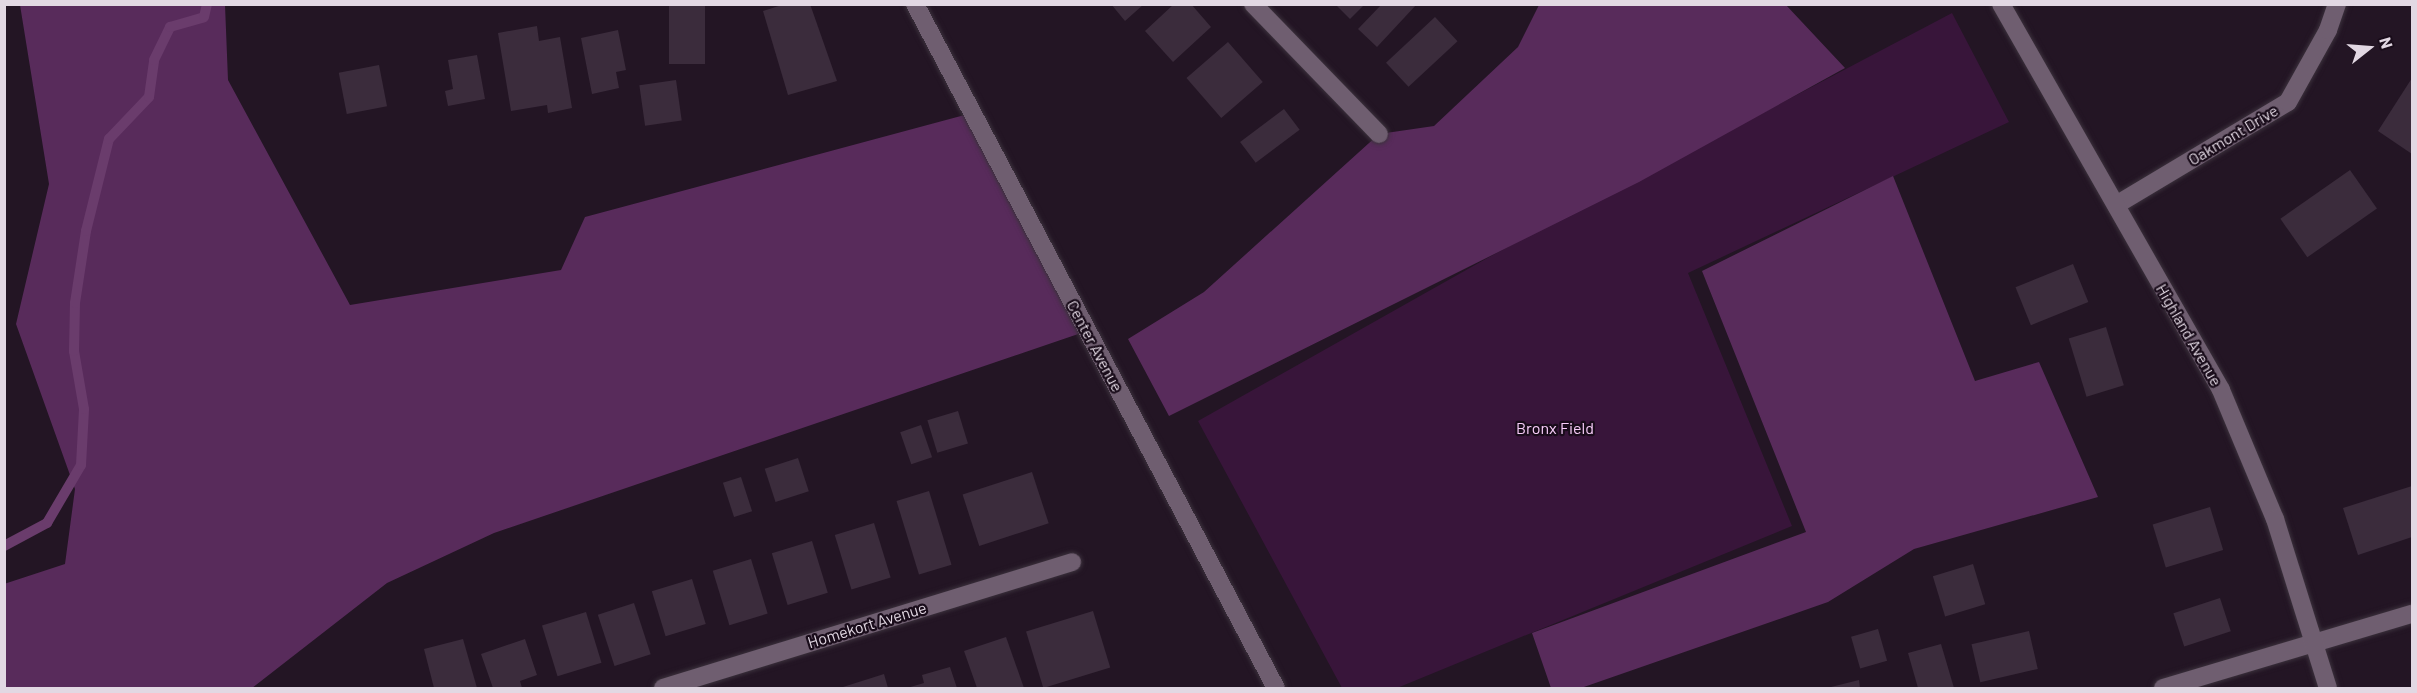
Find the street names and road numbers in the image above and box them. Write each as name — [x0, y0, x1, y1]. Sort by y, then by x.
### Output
street label: Oakmont Drive — [2185, 101, 2281, 169]
street label: Highland Avenue — [2152, 280, 2226, 390]
street label: Center Avenue — [1063, 297, 1127, 395]
street label: Homekort Avenue — [805, 598, 929, 652]

